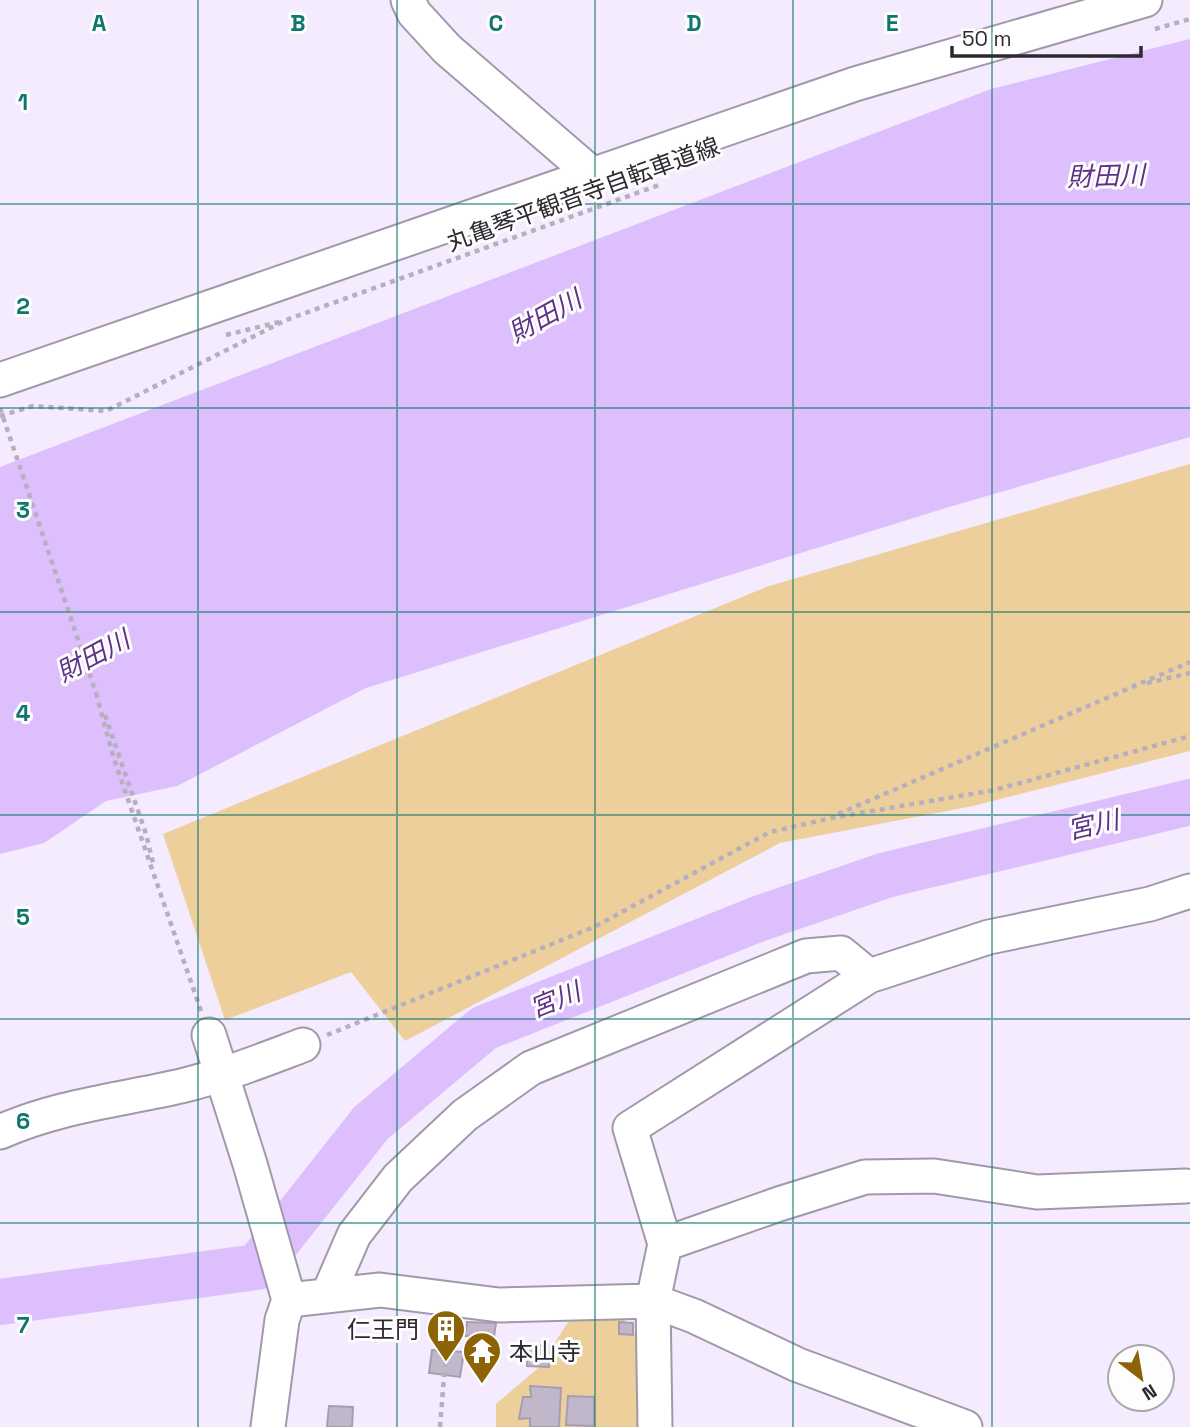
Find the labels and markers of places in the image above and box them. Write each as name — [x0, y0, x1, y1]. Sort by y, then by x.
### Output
building icon: 仁王門 — [425, 1308, 467, 1363]
place label: 仁王門 — [347, 1314, 419, 1345]
temple icon: 本山寺 — [461, 1330, 503, 1385]
place label: 本山寺 — [509, 1336, 581, 1367]

